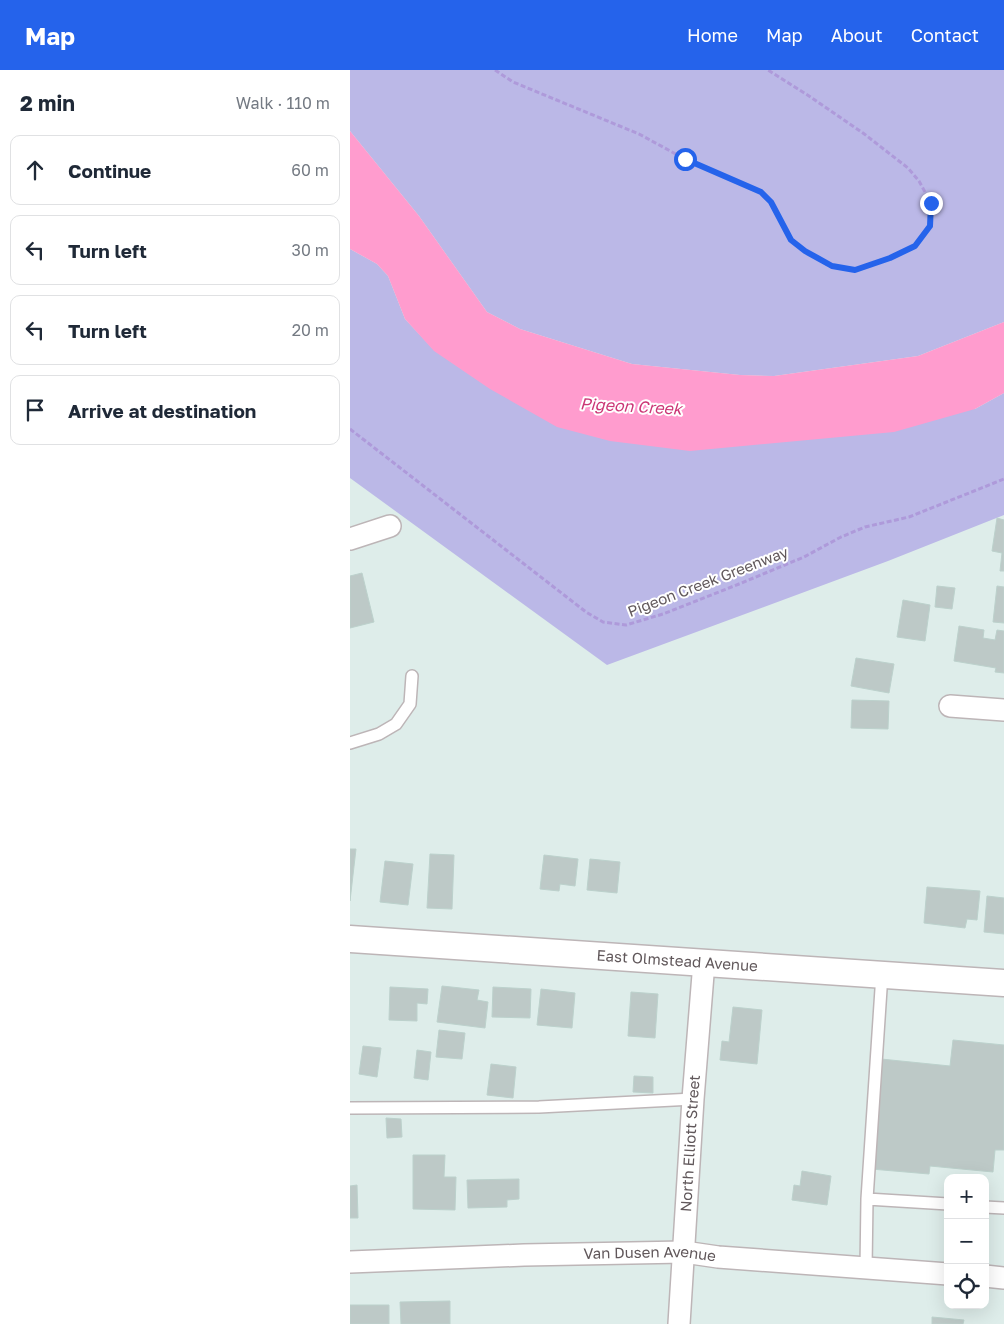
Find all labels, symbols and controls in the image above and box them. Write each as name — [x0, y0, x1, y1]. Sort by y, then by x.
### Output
text: Map — [25, 21, 75, 50]
text: Home — [687, 24, 738, 46]
text: Map — [766, 24, 803, 46]
text: About — [831, 24, 883, 46]
text: Contact — [911, 24, 979, 46]
text: 2 min — [20, 90, 75, 116]
text: Walk · 110 m — [236, 93, 330, 113]
route start — [674, 148, 697, 171]
icon: ahead — [21, 156, 49, 184]
text: Continue — [68, 159, 151, 182]
text: 60 m — [291, 160, 329, 180]
route end — [920, 192, 943, 215]
icon: left — [21, 236, 49, 264]
text: Turn left — [68, 239, 147, 262]
text: 30 m — [292, 240, 329, 260]
icon: left — [21, 316, 49, 344]
text: Turn left — [68, 319, 147, 342]
text: 20 m — [292, 320, 329, 340]
water label: Pigeon Creek — [580, 393, 684, 419]
icon: arrive — [21, 396, 49, 424]
text: Arrive at destination — [68, 399, 256, 422]
street label: Pigeon Creek Greenway — [625, 542, 791, 620]
street label: East Olmstead Avenue — [596, 946, 759, 974]
street label: North Elliott Street — [676, 1074, 703, 1212]
map controls — [944, 1174, 989, 1309]
button: + — [944, 1174, 989, 1219]
button: − — [944, 1219, 989, 1264]
street label: Van Dusen Avenue — [583, 1242, 718, 1265]
button: locate — [944, 1264, 989, 1309]

